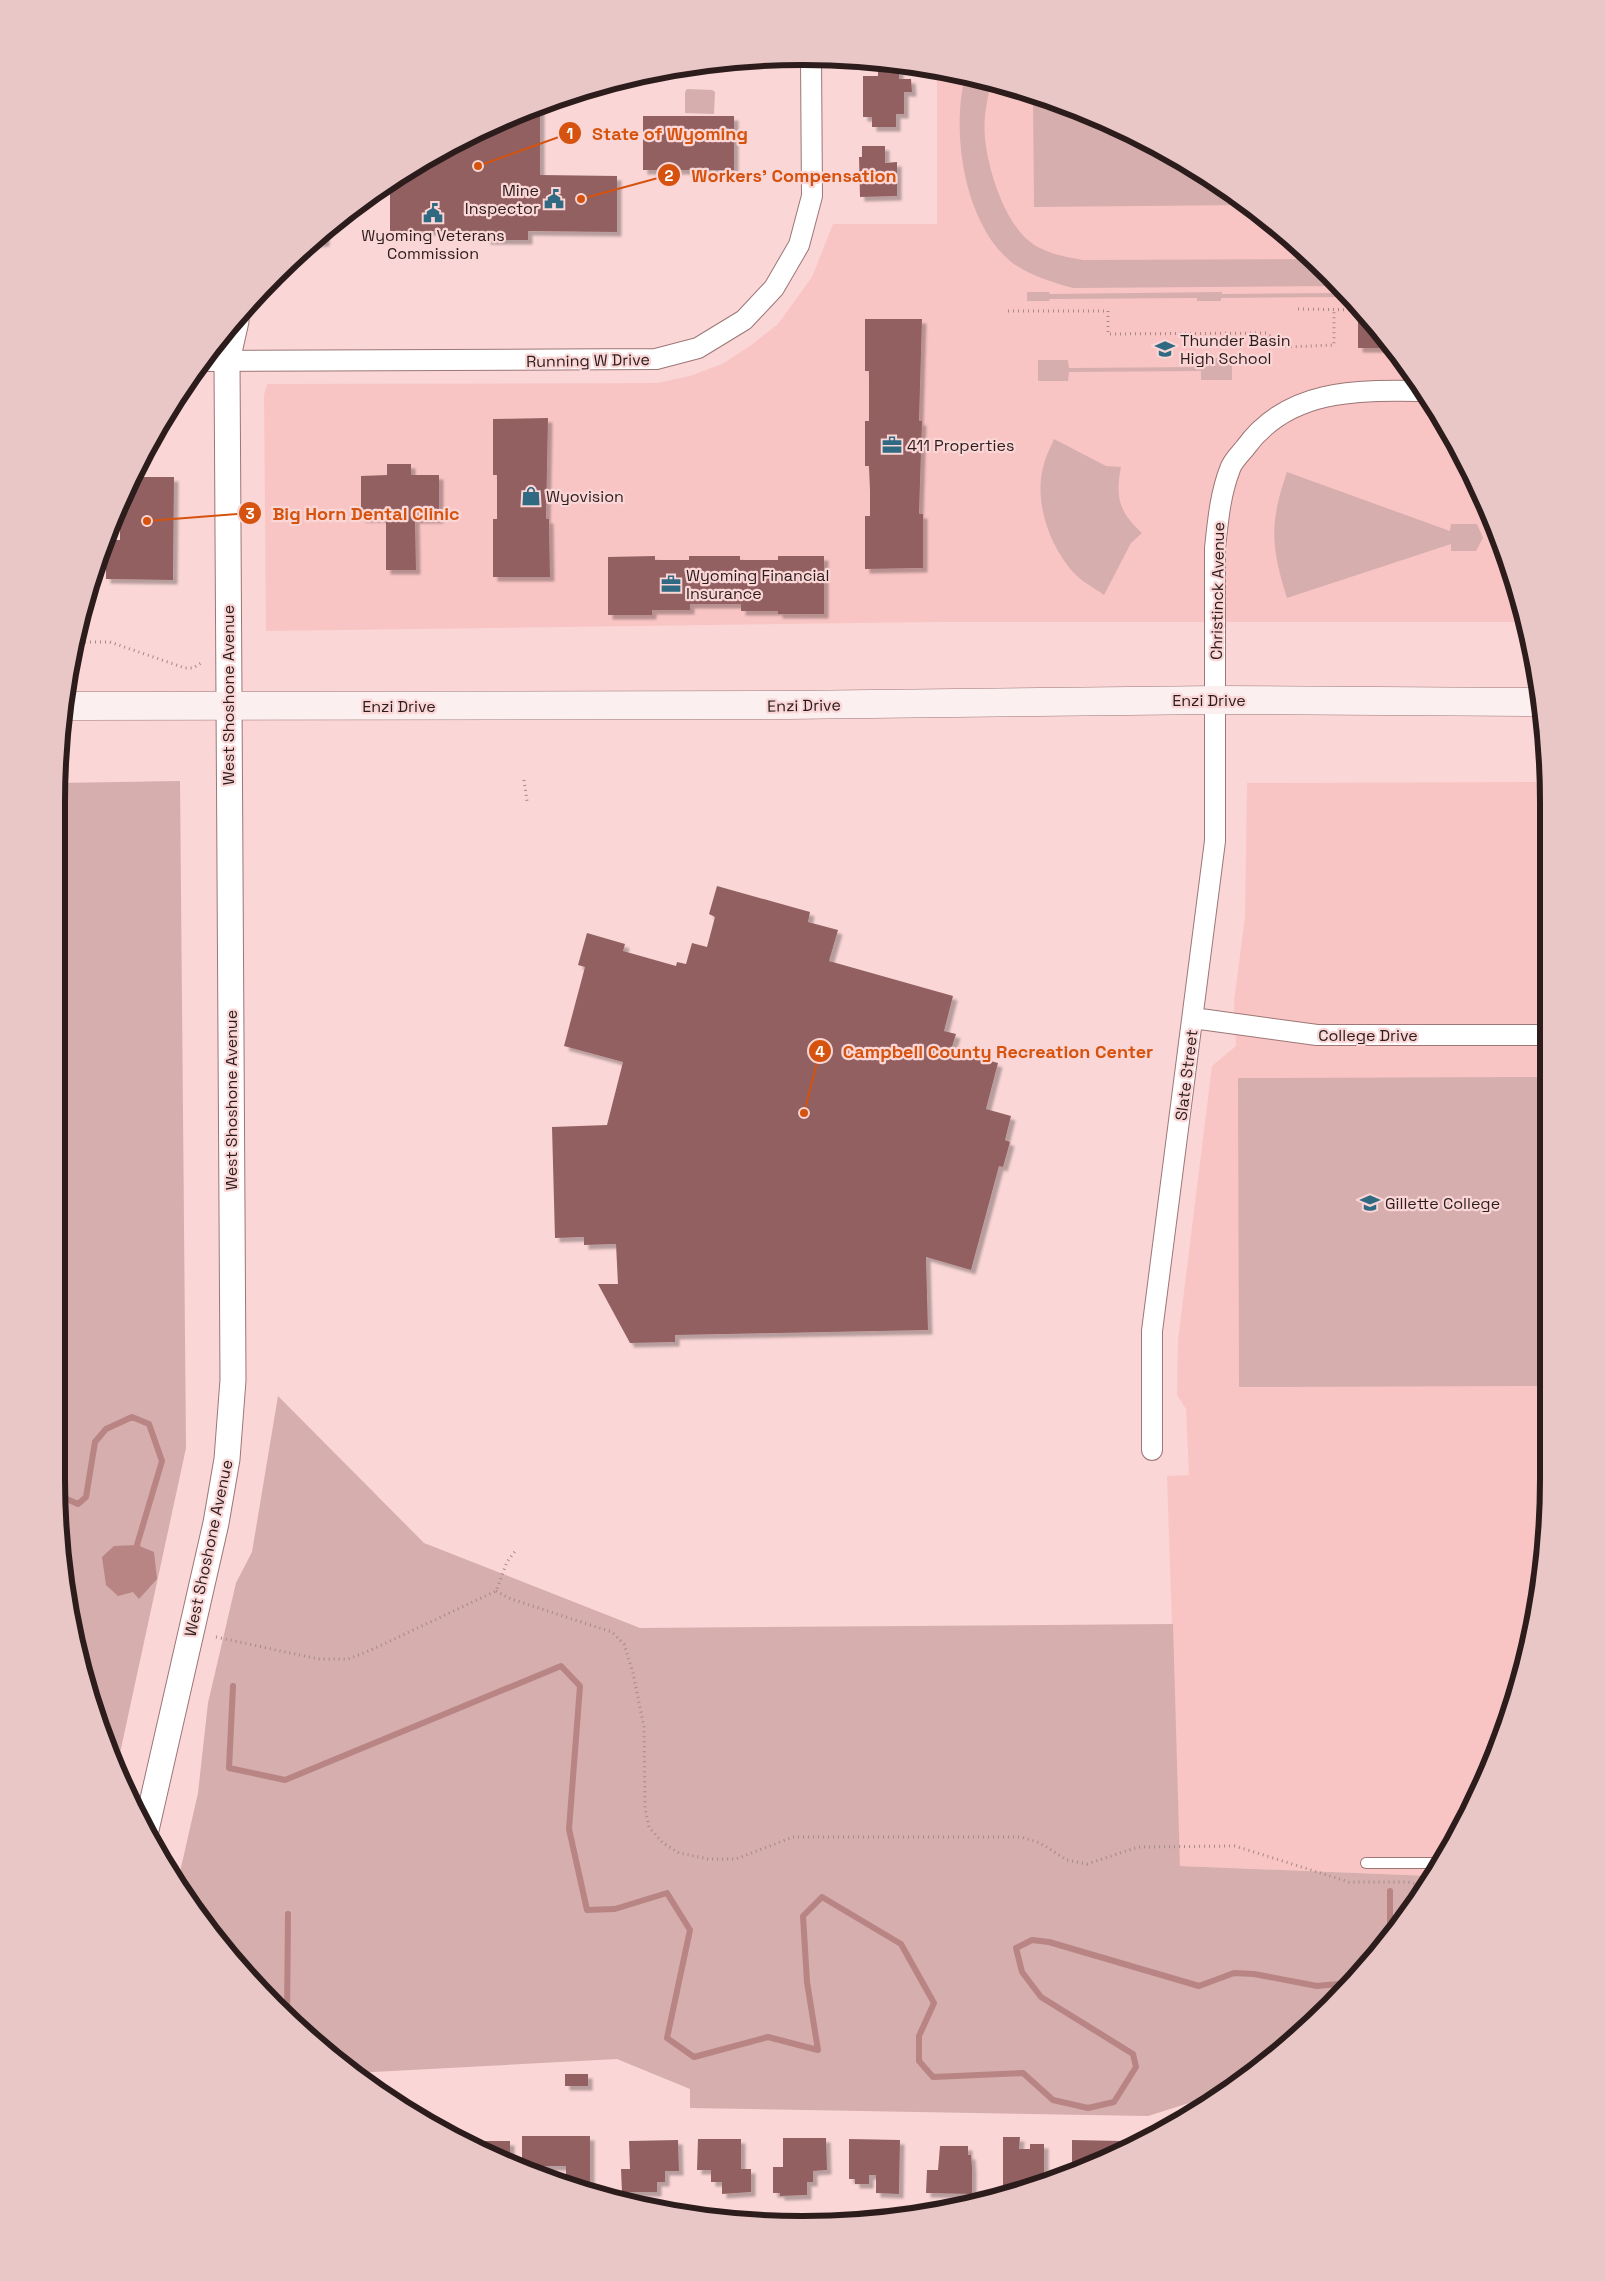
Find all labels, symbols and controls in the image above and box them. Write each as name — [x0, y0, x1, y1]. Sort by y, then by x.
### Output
callout: State of Wyoming — [557, 117, 758, 150]
text: State of Wyoming — [592, 122, 748, 145]
text: 1 — [567, 124, 573, 143]
callout: Workers' Compensation — [657, 159, 907, 192]
text: Workers' Compensation — [691, 164, 897, 187]
text: 2 — [665, 166, 674, 185]
place label: Mine Inspector — [465, 180, 539, 219]
public building icon: Mine Inspector — [543, 188, 565, 210]
public building icon: Wyoming Veterans Commission — [422, 202, 444, 224]
place label: Wyoming Veterans Commission — [361, 225, 505, 264]
place label: Thunder Basin High School — [1180, 330, 1290, 369]
school or university icon: Thunder Basin High School — [1154, 338, 1176, 360]
street label: Running W Drive — [526, 349, 650, 372]
office icon: 411 Properties — [881, 434, 903, 456]
place label: 411 Properties — [907, 435, 1014, 456]
shop icon: Wyovision — [520, 485, 542, 507]
place label: Wyovision — [546, 486, 624, 507]
callout: Big Horn Dental Clinic — [238, 497, 470, 530]
text: Big Horn Dental Clinic — [272, 502, 460, 525]
text: 3 — [245, 504, 255, 523]
street label: Christinck Avenue — [1206, 522, 1229, 660]
place label: Wyoming Financial Insurance — [686, 565, 830, 604]
office icon: Wyoming Financial Insurance — [660, 573, 682, 595]
street label: West Shoshone Avenue — [218, 605, 239, 785]
street label: Enzi Drive — [1172, 690, 1246, 711]
street label: Enzi Drive — [767, 694, 841, 717]
street label: Enzi Drive — [362, 696, 436, 717]
street label: West Shoshone Avenue — [221, 1010, 242, 1190]
street label: College Drive — [1318, 1025, 1418, 1046]
street label: Slate Street — [1170, 1028, 1203, 1122]
callout: Campbell County Recreation Center — [808, 1035, 1163, 1068]
text: Campbell County Recreation Center — [843, 1040, 1153, 1063]
text: 4 — [815, 1042, 825, 1061]
school or university icon: Gillette College — [1359, 1192, 1381, 1214]
place label: Gillette College — [1385, 1193, 1500, 1214]
street label: West Shoshone Avenue — [179, 1458, 238, 1638]

